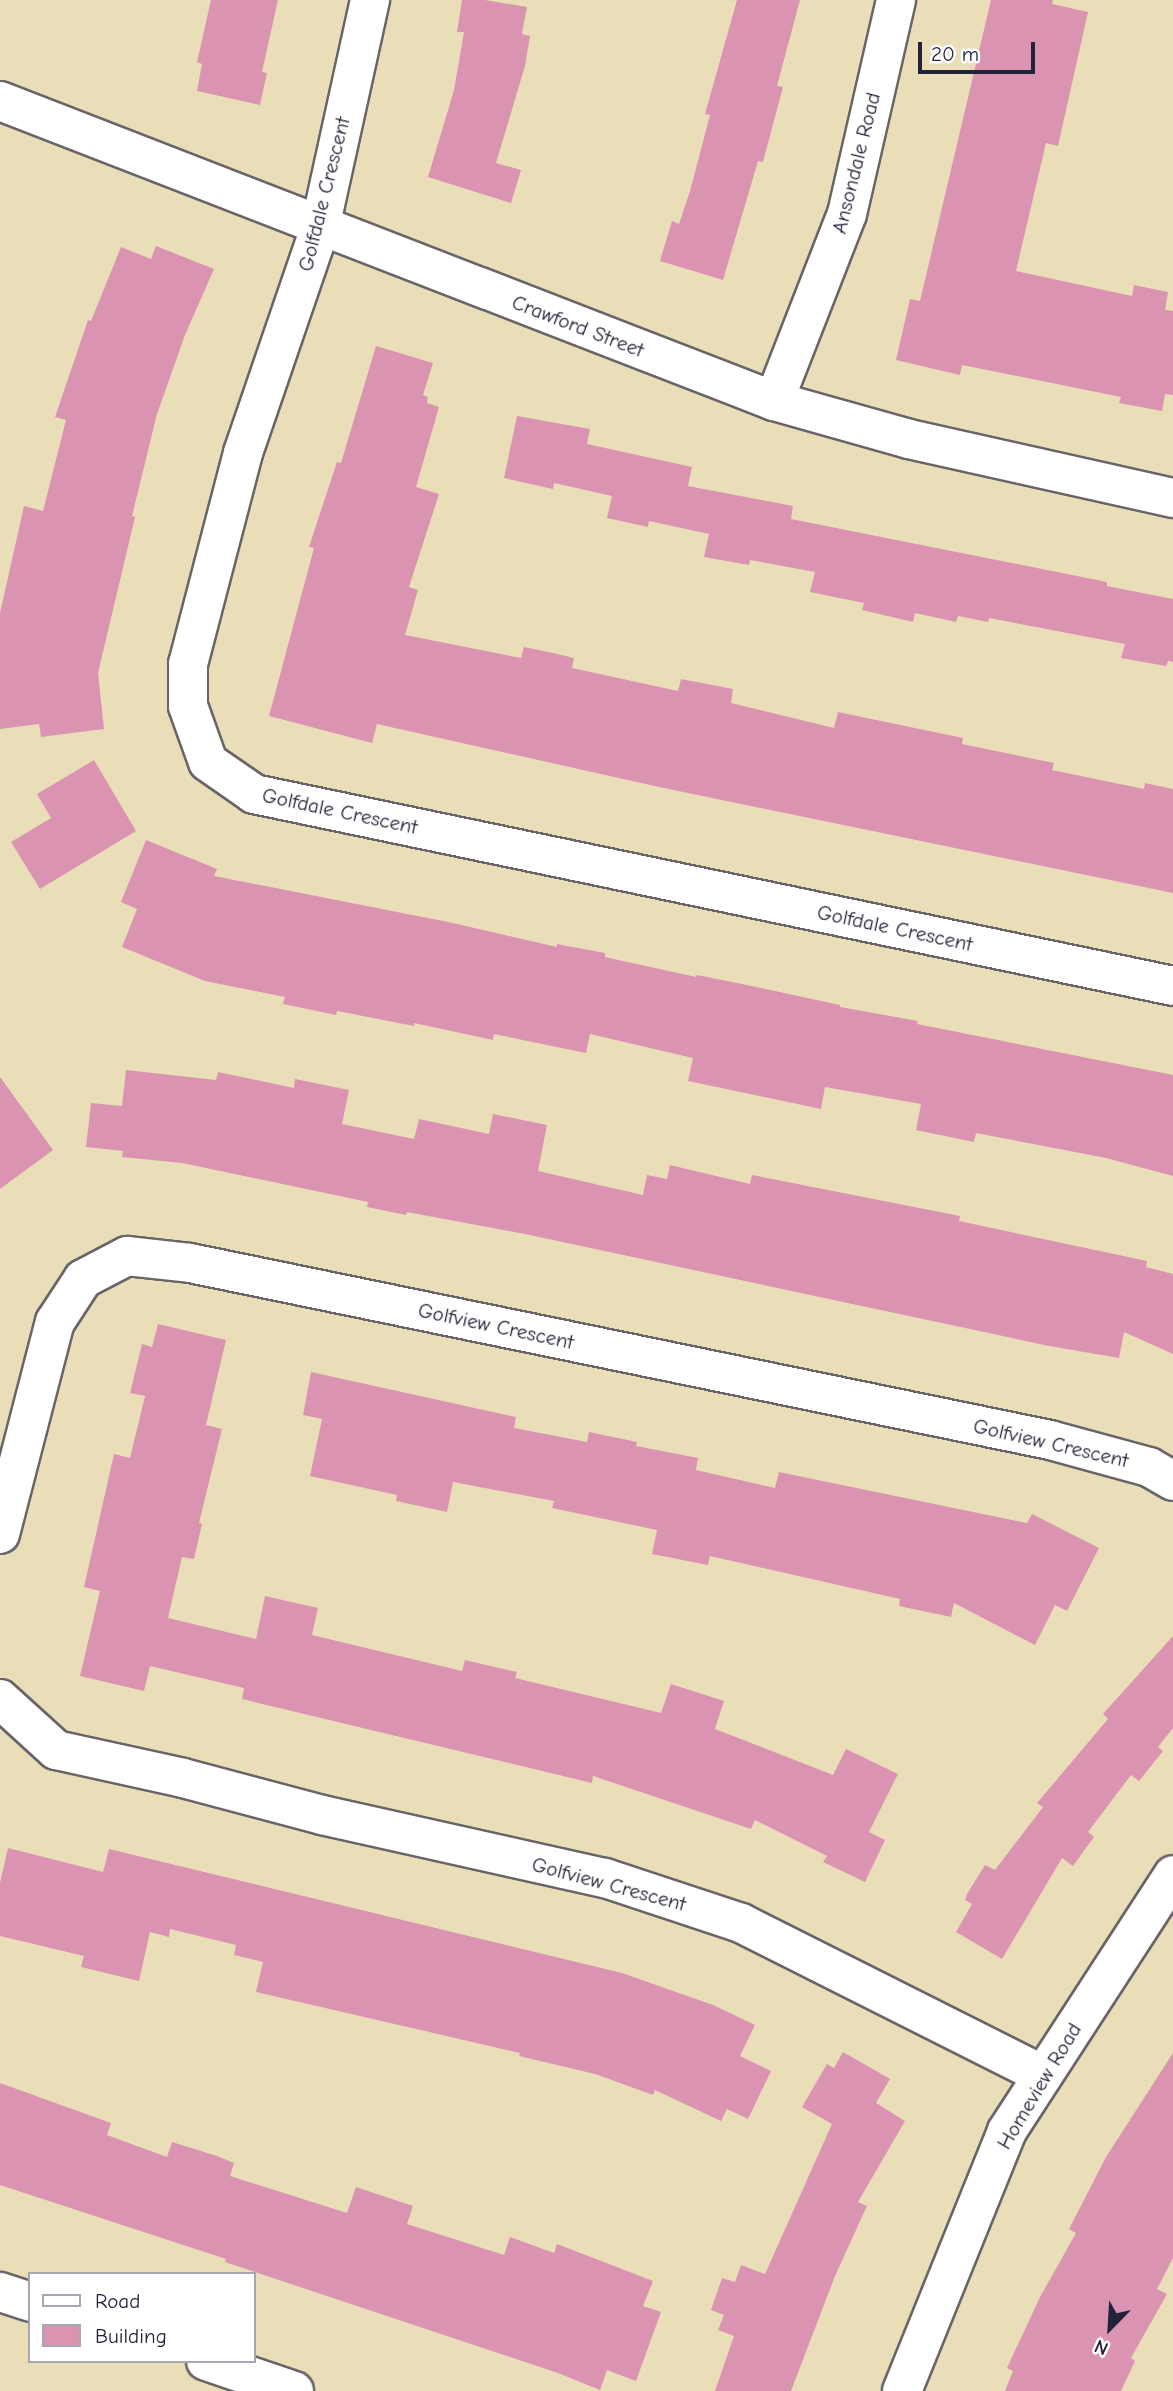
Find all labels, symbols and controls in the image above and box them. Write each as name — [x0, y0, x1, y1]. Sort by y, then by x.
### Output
scale bar — [921, 28, 1038, 72]
text: 20 m — [931, 42, 979, 66]
street label: Ansondale Road — [826, 90, 886, 236]
street label: Golfdale Crescent — [293, 114, 355, 274]
street label: Crawford Street — [508, 289, 648, 363]
street label: Golfdale Crescent — [260, 782, 420, 840]
street label: Golfdale Crescent — [815, 899, 975, 957]
street label: Golfview Crescent — [416, 1297, 576, 1355]
street label: Golfview Crescent — [971, 1413, 1131, 1473]
street label: Golfview Crescent — [529, 1851, 689, 1917]
street label: Homeview Road — [991, 2018, 1087, 2154]
legend — [28, 2272, 256, 2363]
text: Road — [95, 2289, 140, 2313]
north arrow — [1075, 2293, 1145, 2363]
text: Building — [95, 2324, 167, 2348]
text: N — [1091, 2335, 1112, 2360]

